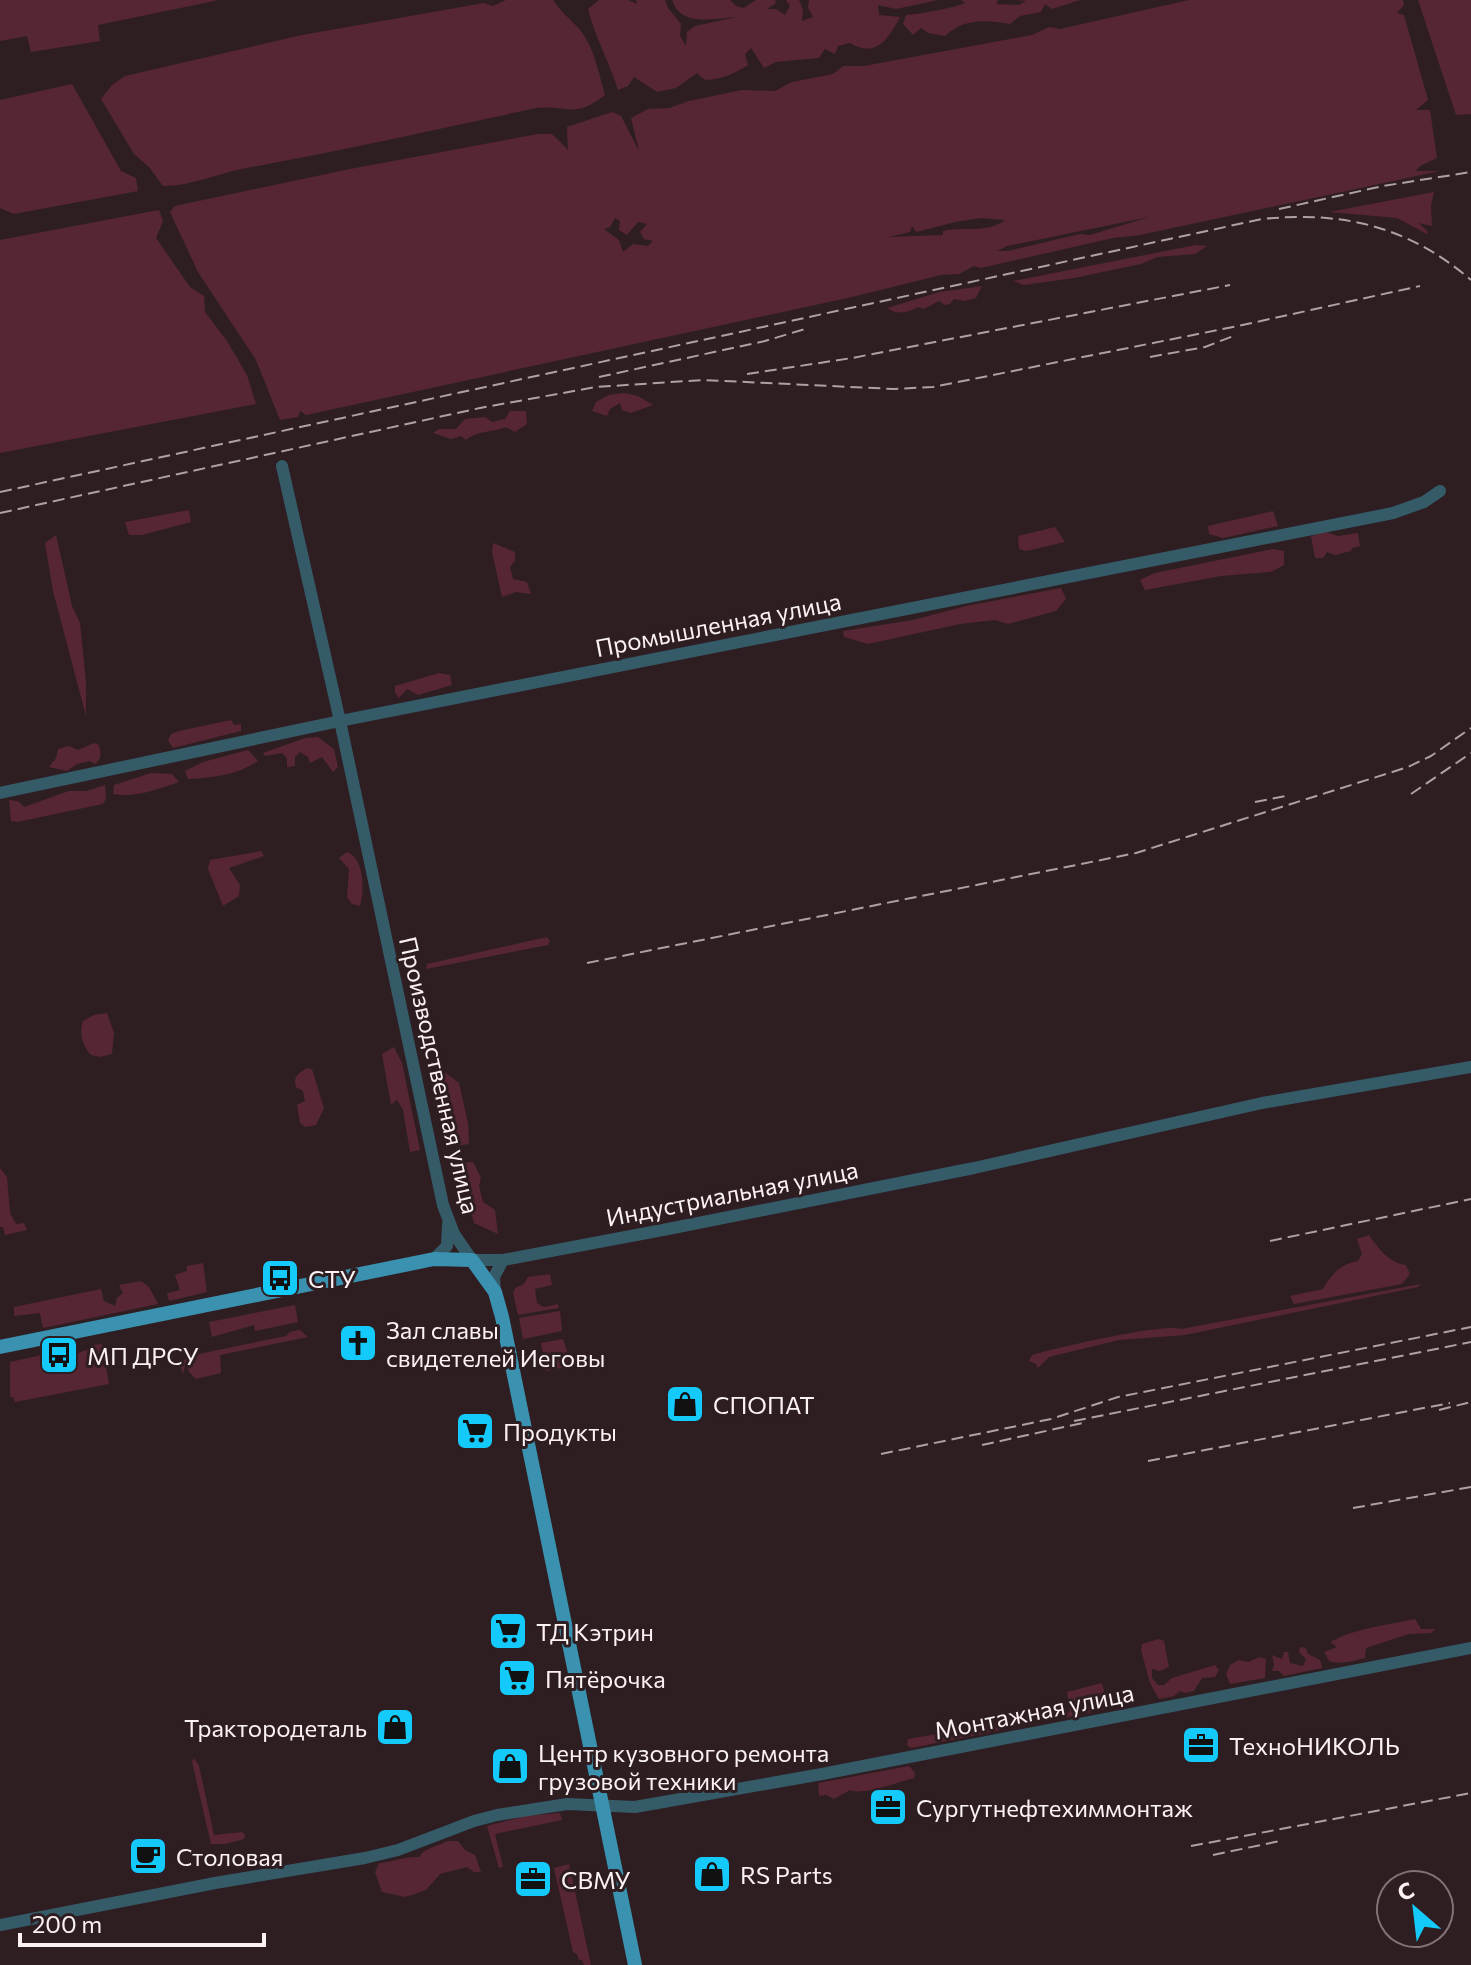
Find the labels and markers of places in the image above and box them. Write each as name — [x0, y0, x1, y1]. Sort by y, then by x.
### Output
bus stop icon: СТУ — [259, 1257, 301, 1299]
place label: СТУ — [308, 1264, 356, 1293]
place label: Зал славы свидетелей Иеговы — [386, 1315, 605, 1372]
church icon: Зал славы свидетелей Иеговы — [337, 1322, 379, 1364]
bus stop icon: МП ДРСУ — [38, 1334, 80, 1376]
place label: МП ДРСУ — [87, 1341, 199, 1370]
shop icon: СПОПАТ — [664, 1383, 706, 1425]
place label: СПОПАТ — [713, 1390, 815, 1419]
supermarket icon: Продукты — [454, 1410, 496, 1452]
place label: Продукты — [503, 1417, 617, 1446]
supermarket icon: ТД Кэтрин — [487, 1610, 529, 1652]
place label: ТД Кэтрин — [536, 1617, 654, 1646]
supermarket icon: Пятёрочка — [496, 1657, 538, 1699]
place label: Пятёрочка — [545, 1664, 666, 1693]
shop icon: Трактородеталь — [374, 1706, 416, 1748]
place label: Трактородеталь — [184, 1713, 367, 1742]
office icon: ТехноНИКОЛЬ — [1180, 1724, 1222, 1766]
place label: ТехноНИКОЛЬ — [1229, 1731, 1400, 1760]
place label: Центр кузовного ремонта грузовой техники — [538, 1738, 829, 1795]
shop icon: Центр кузовного ремонта грузовой техники — [489, 1745, 531, 1787]
office icon: Сургутнефтехиммонтаж — [867, 1786, 909, 1828]
place label: Сургутнефтехиммонтаж — [916, 1793, 1193, 1822]
cafe icon: Столовая — [127, 1835, 169, 1877]
place label: Столовая — [176, 1842, 283, 1871]
shop icon: RS Parts — [691, 1853, 733, 1895]
office icon: СВМУ — [512, 1858, 554, 1900]
place label: RS Parts — [740, 1860, 833, 1889]
place label: СВМУ — [561, 1865, 631, 1894]

